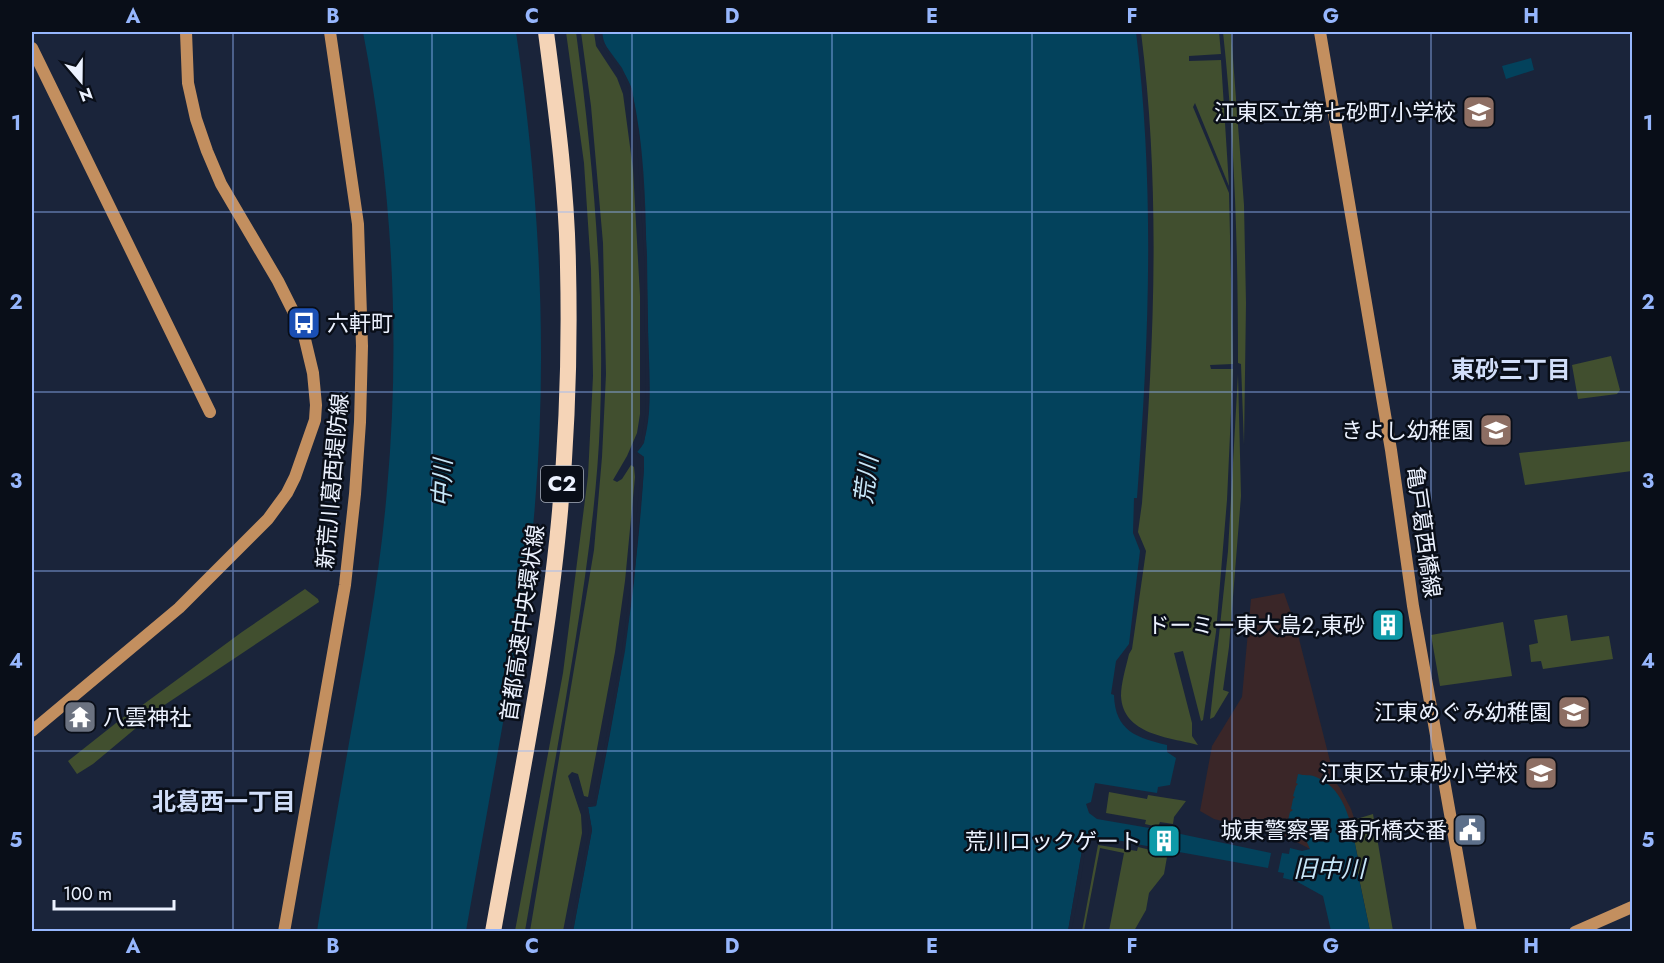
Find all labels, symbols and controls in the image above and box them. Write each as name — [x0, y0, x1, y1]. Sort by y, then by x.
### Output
text: A — [125, 2, 141, 31]
text: B — [326, 2, 340, 31]
text: C — [525, 2, 539, 31]
text: D — [725, 2, 739, 31]
text: E — [926, 2, 938, 31]
text: F — [1126, 2, 1138, 31]
text: G — [1323, 2, 1339, 31]
text: H — [1523, 2, 1539, 31]
north arrow — [51, 51, 111, 111]
text: N — [76, 82, 96, 108]
school or university icon: 江東区立第七砂町小学校 — [1461, 94, 1497, 130]
place label: 江東区立第七砂町小学校 — [1214, 96, 1456, 128]
text: 1 — [11, 109, 21, 138]
text: 1 — [1643, 109, 1653, 138]
text: 2 — [9, 288, 23, 317]
text: 2 — [1641, 288, 1655, 317]
bus stop icon: 六軒町 — [286, 305, 322, 341]
place label: 六軒町 — [327, 307, 393, 339]
district label: 東砂三丁目 — [1451, 352, 1571, 387]
street label: 新荒川葛西堤防線 — [308, 392, 356, 570]
school or university icon: きよし幼稚園 — [1478, 412, 1514, 448]
place label: きよし幼稚園 — [1341, 414, 1473, 446]
water label: 荒川 — [846, 451, 887, 506]
water label: 中川 — [424, 455, 460, 508]
street label: 亀戸葛西橋線 — [1399, 464, 1449, 600]
road number: C2 — [541, 466, 583, 502]
text: 3 — [10, 467, 22, 496]
text: 3 — [1642, 467, 1654, 496]
street label: 首都高速中央環状線 — [492, 523, 552, 723]
building icon: ドーミー東大島２,東砂 — [1370, 607, 1406, 643]
place label: ドーミー東大島２,東砂 — [1147, 609, 1365, 641]
text: 4 — [9, 647, 23, 676]
text: 4 — [1641, 647, 1655, 676]
school or university icon: 江東めぐみ幼稚園 — [1556, 694, 1592, 730]
place label: 江東めぐみ幼稚園 — [1374, 696, 1551, 728]
temple icon: 八雲神社 — [62, 699, 98, 735]
place label: 八雲神社 — [103, 701, 191, 733]
school or university icon: 江東区立東砂小学校 — [1523, 755, 1559, 791]
place label: 江東区立東砂小学校 — [1320, 757, 1518, 789]
district label: 北葛西一丁目 — [152, 784, 296, 819]
public building icon: 城東警察署 番所橋交番 — [1452, 812, 1488, 848]
place label: 城東警察署 番所橋交番 — [1220, 814, 1447, 846]
building icon: 荒川ロックゲート — [1146, 823, 1182, 859]
place label: 荒川ロックゲート — [965, 825, 1141, 857]
text: 5 — [10, 826, 23, 855]
text: 5 — [1642, 826, 1655, 855]
water label: 旧中川 — [1293, 851, 1368, 886]
scale bar — [54, 873, 174, 911]
text: 100 m — [63, 881, 112, 907]
text: A — [125, 932, 141, 961]
text: B — [326, 932, 340, 961]
text: C — [525, 932, 539, 961]
text: D — [725, 932, 739, 961]
text: E — [926, 932, 938, 961]
text: F — [1126, 932, 1138, 961]
text: G — [1323, 932, 1339, 961]
text: H — [1523, 932, 1539, 961]

